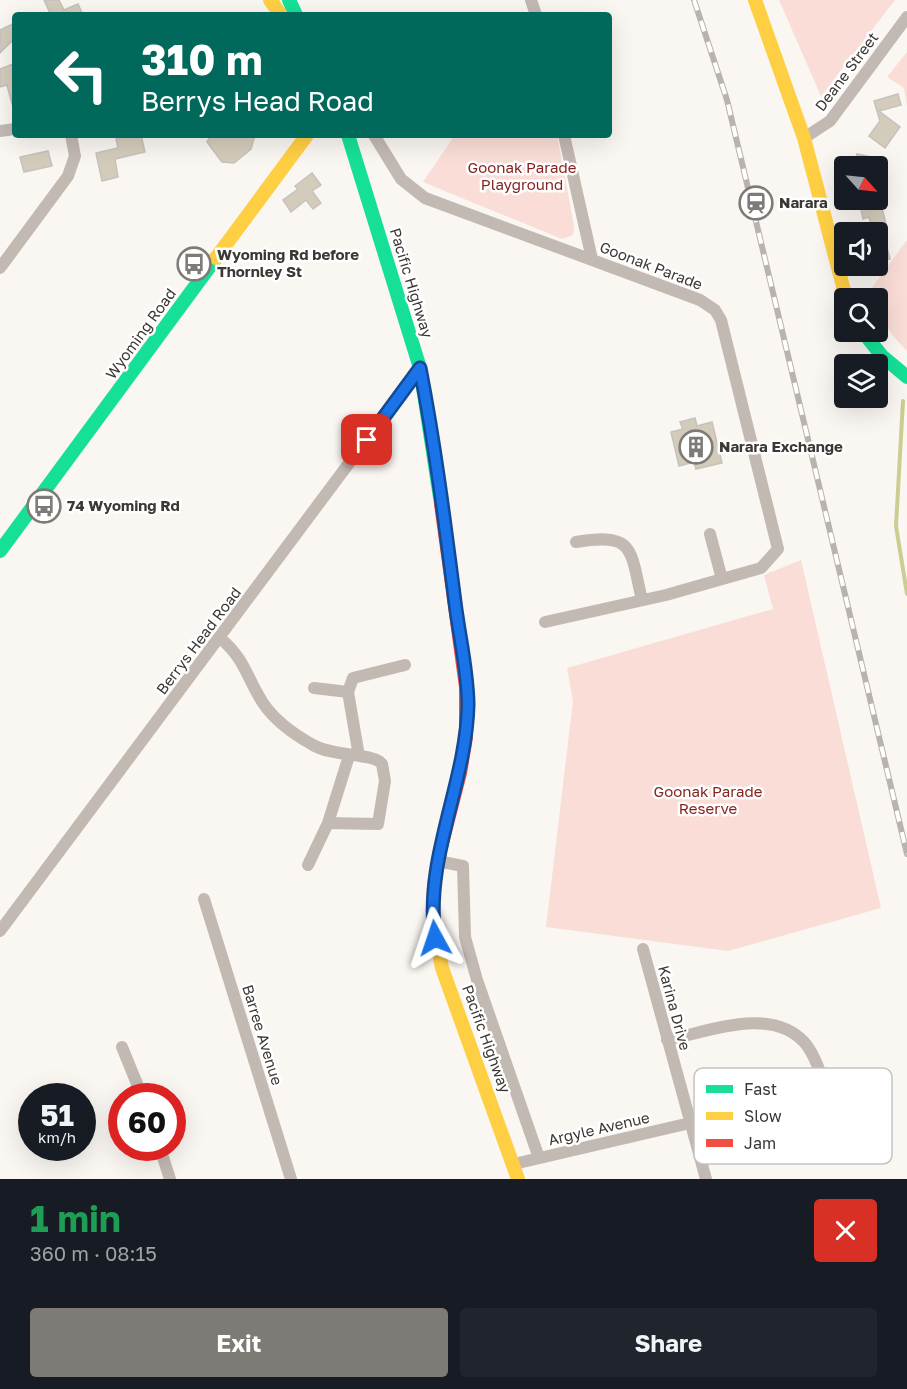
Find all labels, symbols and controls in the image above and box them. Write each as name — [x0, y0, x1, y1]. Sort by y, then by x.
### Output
street label: Deane Street — [811, 29, 882, 114]
text: 310 m — [141, 34, 263, 84]
icon: left — [42, 36, 120, 114]
text: Berrys Head Road — [141, 85, 374, 117]
north arrow — [834, 156, 888, 210]
map controls — [834, 156, 888, 408]
park label: Goonak Parade Playground — [468, 158, 577, 193]
station icon: Narara — [738, 185, 774, 221]
place label: Narara — [779, 193, 828, 211]
button: sound — [834, 222, 888, 276]
street label: Pacific Highway — [387, 226, 437, 340]
street label: Goonak Parade — [597, 237, 706, 293]
place label: Wyoming Rd before Thornley St — [217, 245, 359, 280]
bus stop icon: Wyoming Rd before Thornley St — [176, 246, 212, 282]
street label: Wyoming Road — [101, 285, 179, 382]
button: search — [834, 288, 888, 342]
button: layers — [834, 354, 888, 408]
pin — [341, 414, 392, 465]
icon: arrive — [350, 423, 383, 456]
building icon: Narara Exchange — [678, 429, 714, 465]
place label: Narara Exchange — [719, 437, 843, 455]
bus stop icon: 74 Wyoming Rd — [26, 488, 62, 524]
place label: 74 Wyoming Rd — [67, 496, 180, 514]
street label: Berrys Head Road — [152, 583, 244, 697]
park label: Goonak Parade Reserve — [654, 782, 763, 817]
position arrow — [403, 906, 467, 970]
street label: Karina Drive — [655, 963, 695, 1052]
street label: Barree Avenue — [239, 982, 287, 1087]
street label: Pacific Highway — [459, 982, 515, 1096]
legend — [694, 1068, 892, 1164]
text: Fast — [744, 1079, 777, 1099]
speed limit sign: 60 — [108, 1083, 186, 1161]
text: 51 — [40, 1097, 74, 1133]
text: Slow — [744, 1106, 782, 1126]
street label: Argyle Avenue — [546, 1108, 651, 1148]
text: km/h — [38, 1128, 76, 1146]
text: Jam — [744, 1133, 776, 1153]
text: 1 min — [30, 1197, 121, 1240]
button: close — [814, 1199, 877, 1262]
text: 360 m · 08:15 — [30, 1241, 157, 1265]
button: Exit — [30, 1308, 448, 1377]
button: Share — [460, 1308, 877, 1377]

